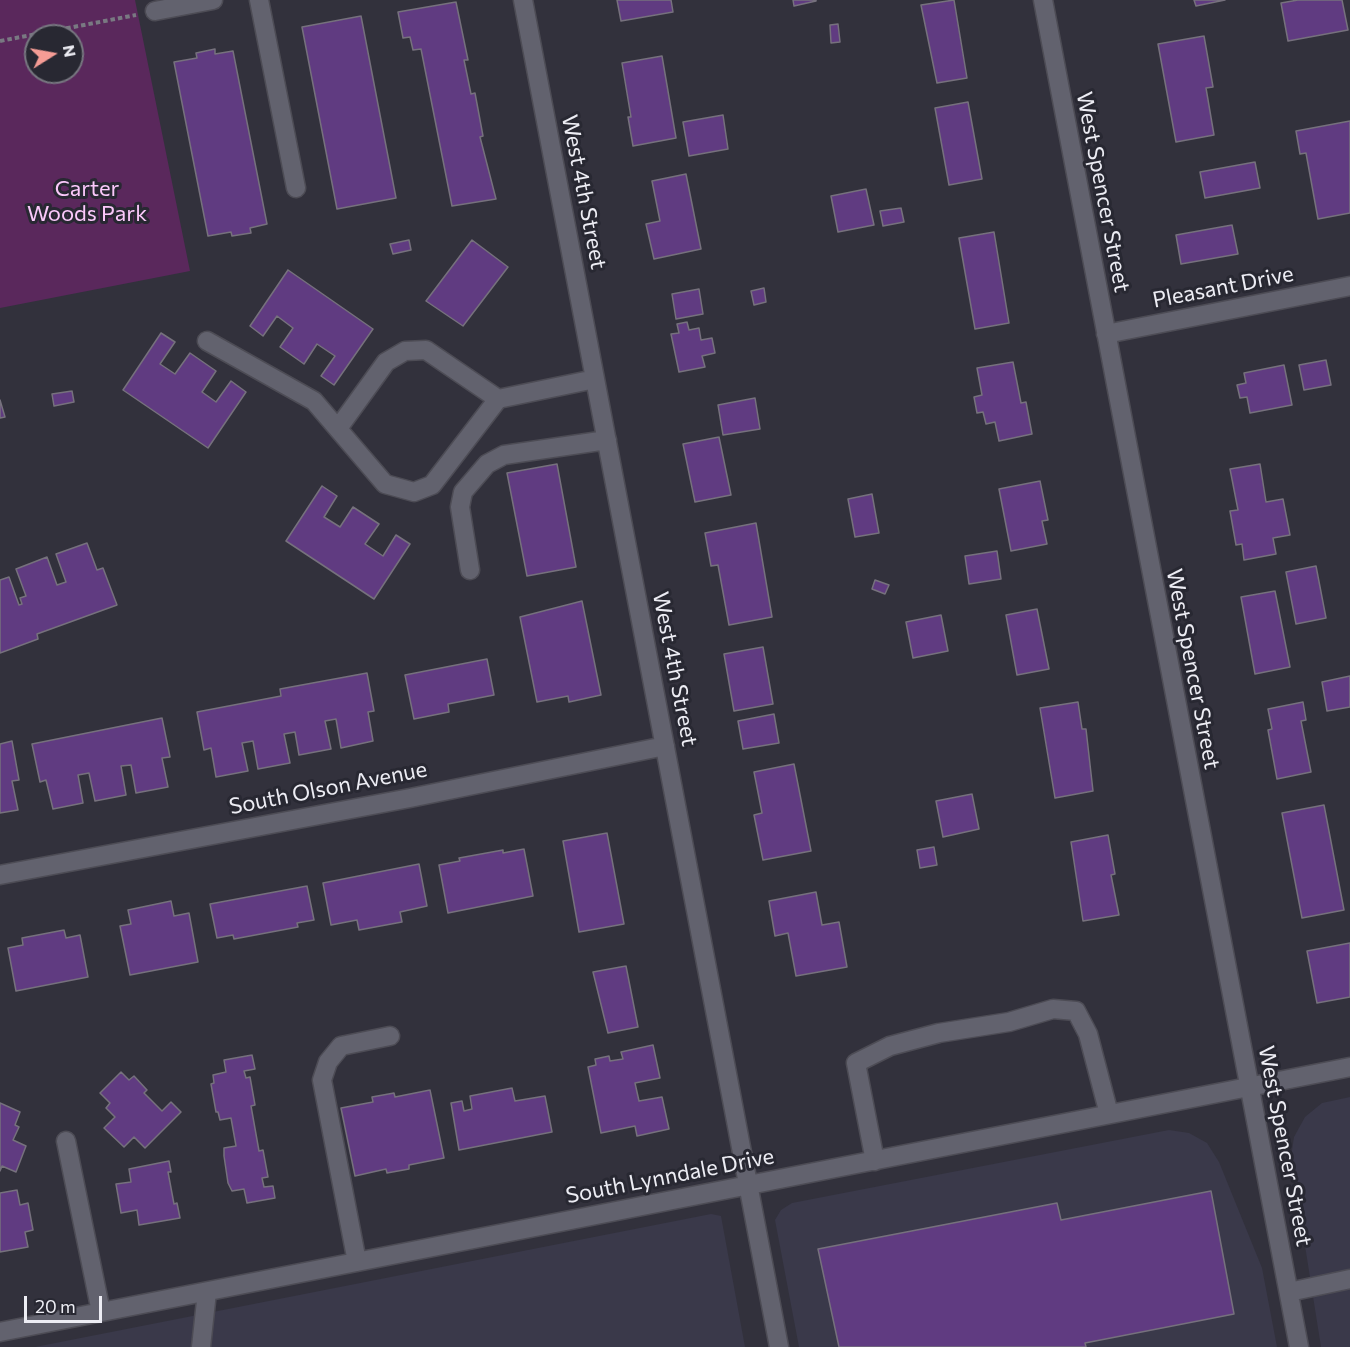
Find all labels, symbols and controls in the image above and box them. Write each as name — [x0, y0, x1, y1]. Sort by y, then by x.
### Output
north arrow — [24, 24, 84, 84]
text: N — [60, 43, 81, 59]
street label: West Spencer Street — [1071, 90, 1135, 294]
street label: West 4th Street — [556, 112, 612, 272]
park label: Carter Woods Park — [27, 176, 147, 228]
street label: Pleasant Drive — [1150, 260, 1296, 314]
street label: West Spencer Street — [1161, 567, 1225, 771]
street label: West 4th Street — [647, 589, 703, 749]
street label: South Olson Avenue — [227, 756, 429, 820]
street label: West Spencer Street — [1253, 1044, 1317, 1248]
street label: South Lynndale Drive — [564, 1143, 776, 1209]
scale bar — [27, 1284, 105, 1322]
text: 20 m — [35, 1295, 76, 1317]

